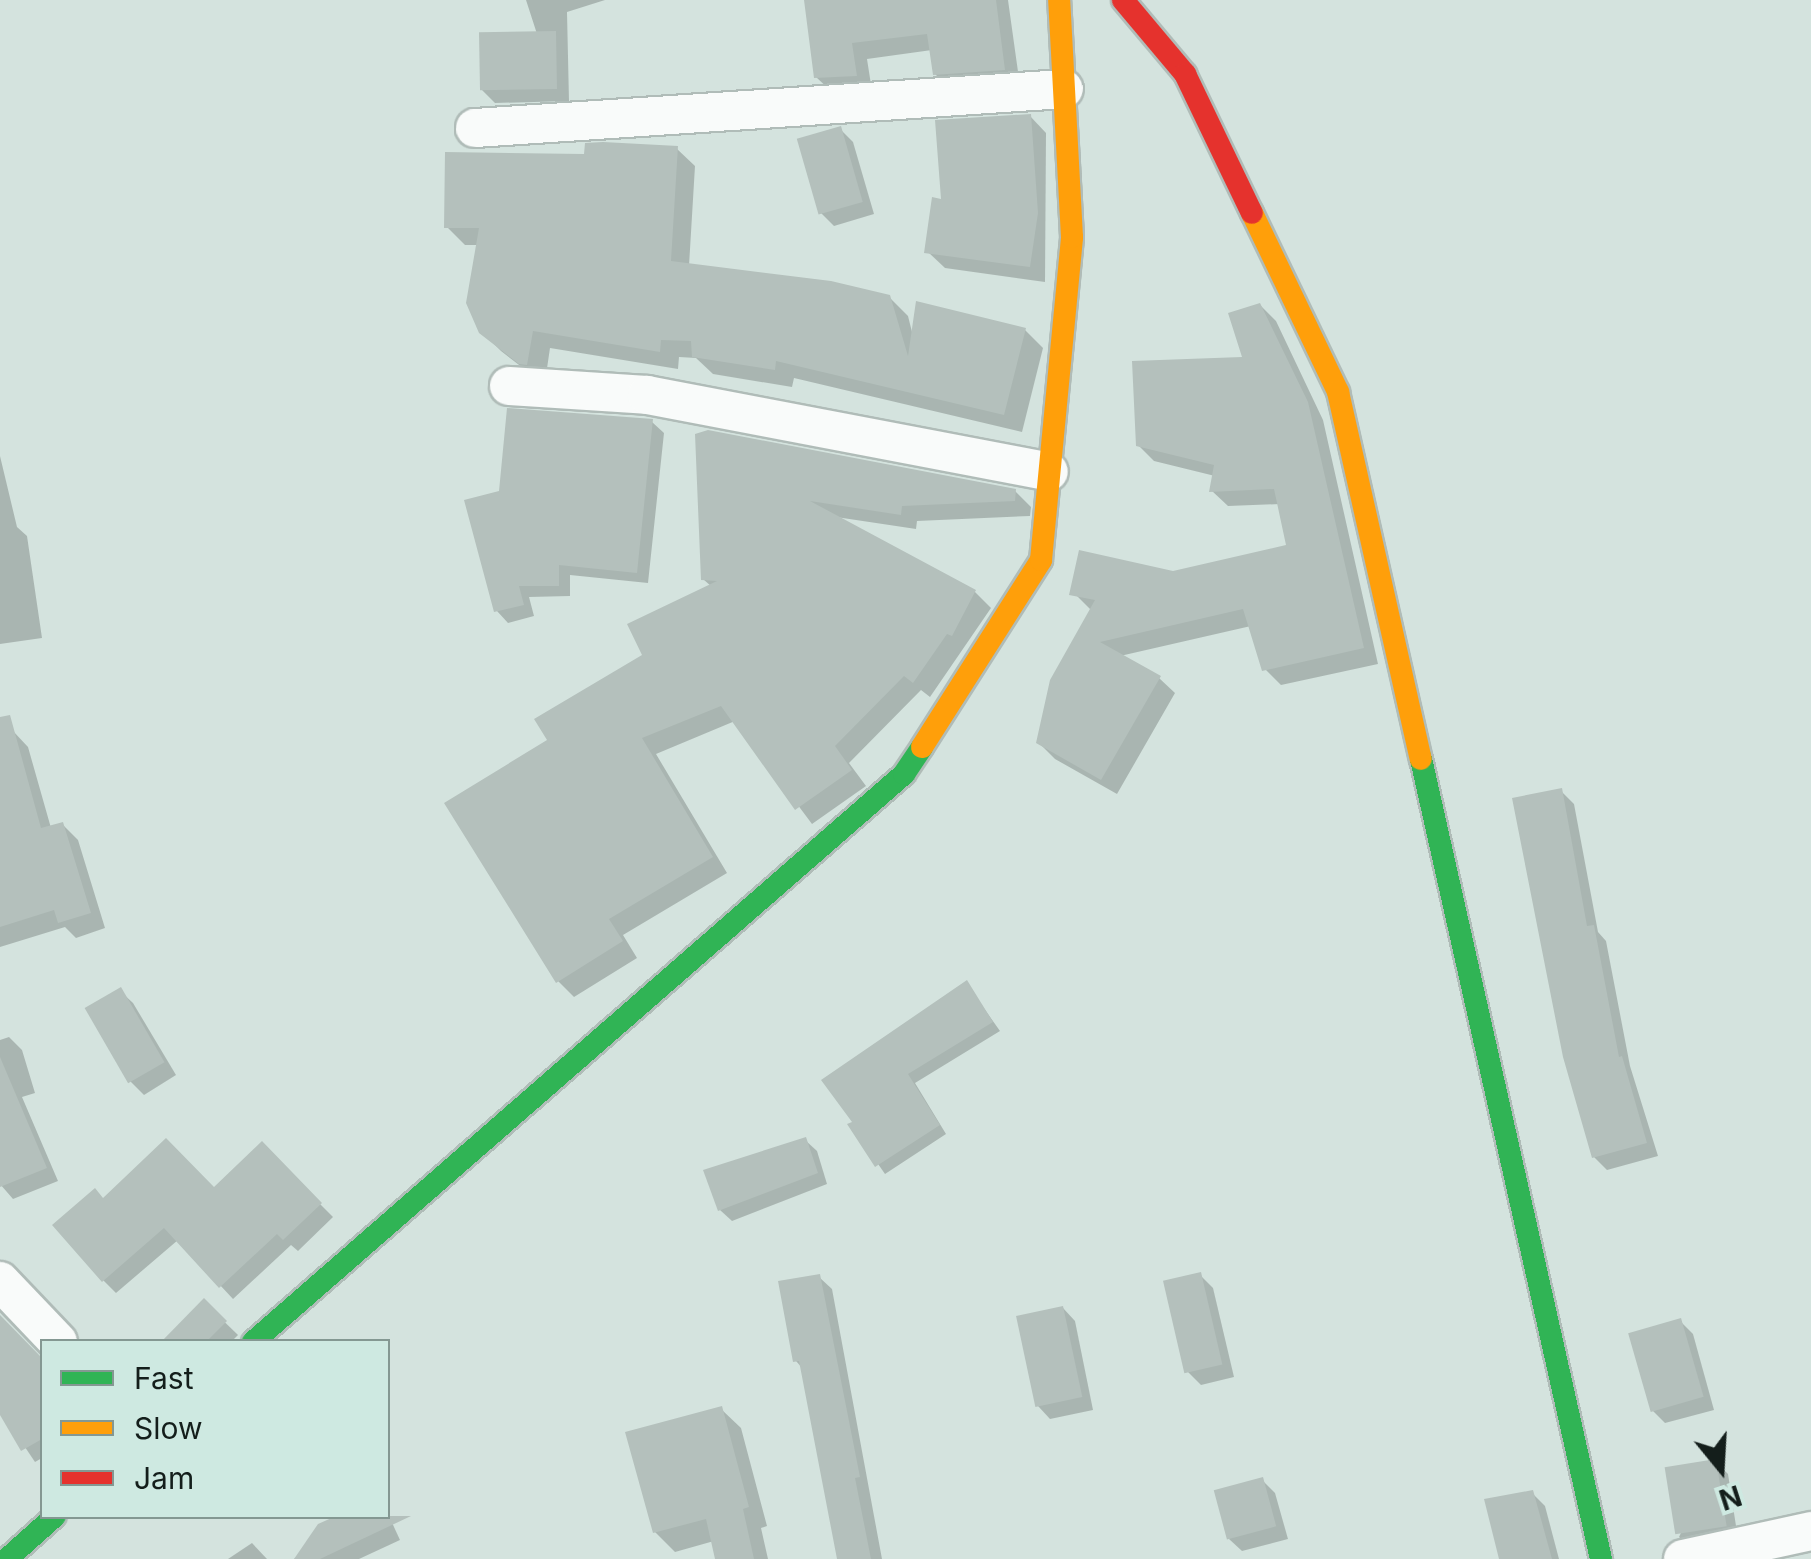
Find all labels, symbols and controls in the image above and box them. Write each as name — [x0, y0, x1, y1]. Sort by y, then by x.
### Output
legend — [40, 1339, 390, 1519]
text: Fast — [134, 1360, 193, 1396]
text: Slow — [134, 1410, 203, 1446]
north arrow — [1671, 1419, 1771, 1519]
text: Jam — [134, 1460, 194, 1496]
text: N — [1715, 1478, 1746, 1517]

